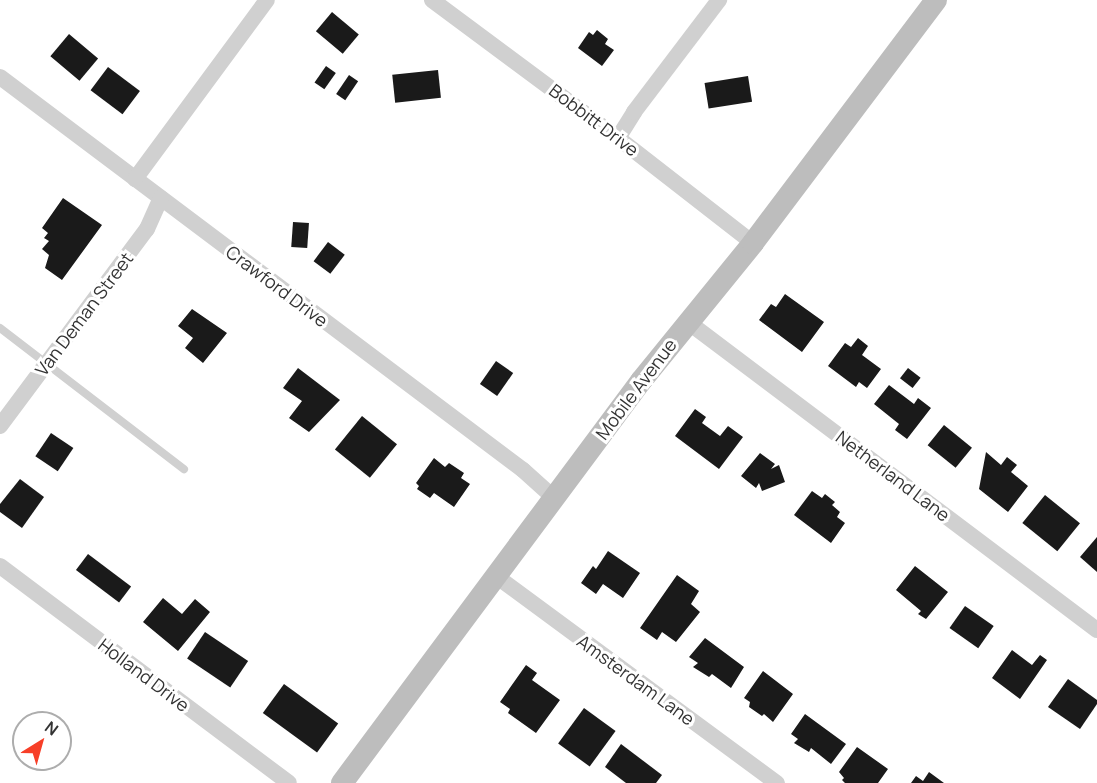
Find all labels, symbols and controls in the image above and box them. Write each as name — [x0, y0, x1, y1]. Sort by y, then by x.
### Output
street label: Bobbitt Drive — [545, 79, 643, 161]
street label: Crawford Drive — [222, 241, 332, 331]
street label: Van Deman Street — [31, 248, 137, 380]
street label: Mobile Avenue — [591, 334, 681, 444]
street label: Netherland Lane — [832, 426, 954, 526]
street label: Amsterdam Lane — [573, 630, 699, 730]
street label: Holland Drive — [94, 634, 194, 716]
north arrow — [12, 711, 72, 771]
text: N — [40, 716, 63, 740]

